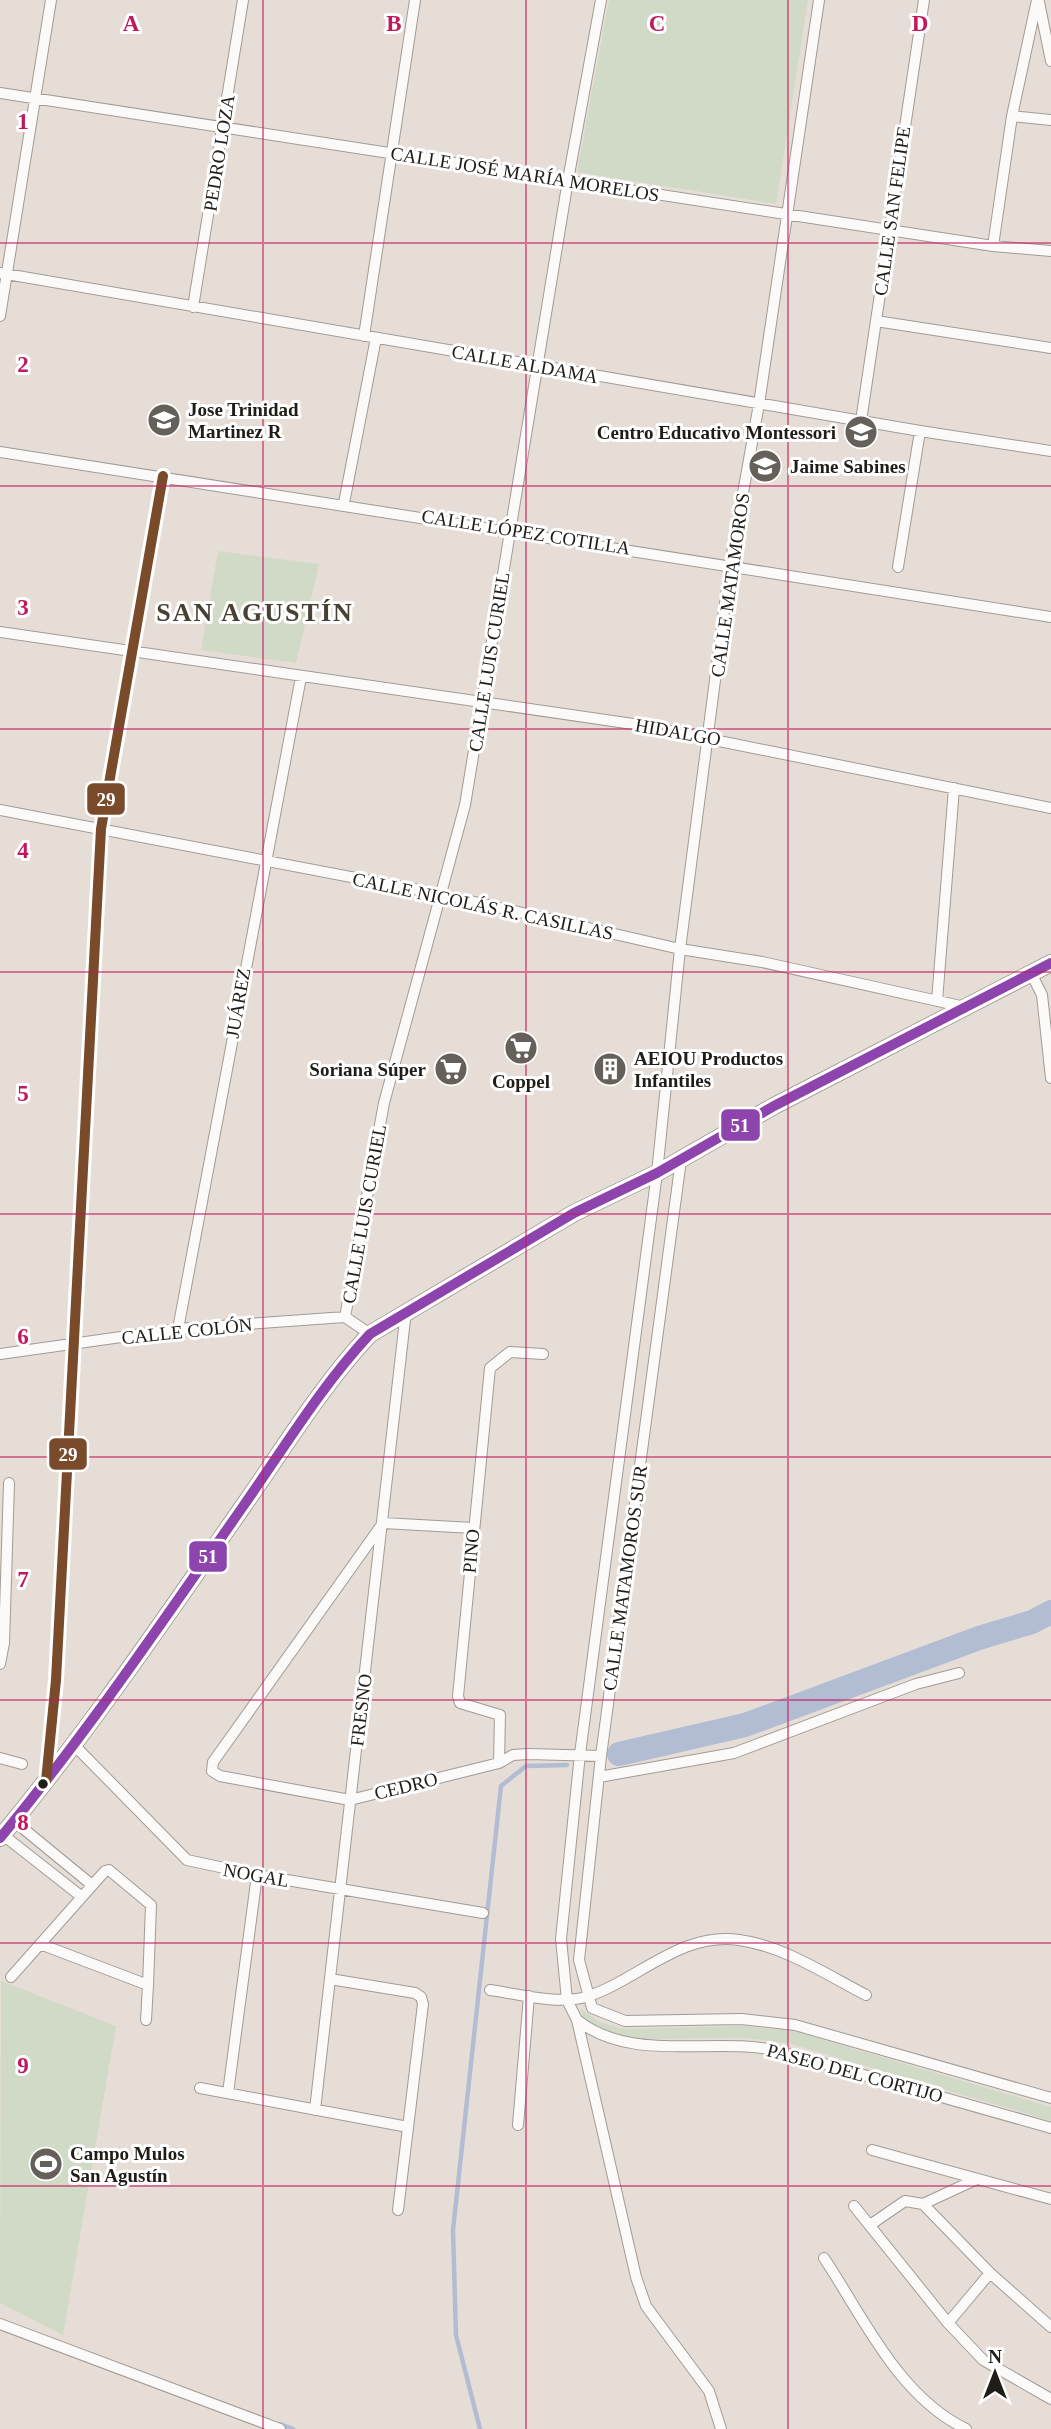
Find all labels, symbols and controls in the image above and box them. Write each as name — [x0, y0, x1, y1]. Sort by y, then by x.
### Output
text: A — [123, 11, 140, 36]
text: B — [386, 11, 402, 36]
text: C — [649, 11, 665, 36]
text: D — [912, 11, 928, 36]
street label: PEDRO LOZA — [199, 93, 239, 213]
text: 1 — [17, 109, 29, 134]
street label: CALLE SAN FELIPE — [870, 125, 914, 297]
street label: CALLE JOSÉ MARÍA MORELOS — [389, 142, 661, 206]
street label: CALLE ALDAMA — [450, 341, 600, 387]
text: 2 — [17, 352, 29, 377]
place label: Jose Trinidad Martinez R — [188, 399, 299, 442]
school or university icon: Jose Trinidad Martinez R — [145, 401, 183, 439]
school or university icon: Centro Educativo Montessori — [842, 413, 880, 451]
place label: Centro Educativo Montessori — [597, 422, 836, 443]
school or university icon: Jaime Sabines — [746, 447, 784, 485]
place label: Jaime Sabines — [790, 456, 906, 477]
street label: CALLE MATAMOROS — [707, 492, 753, 678]
street label: CALLE LÓPEZ COTILLA — [420, 505, 632, 559]
street label: CALLE LUIS CURIEL — [464, 571, 514, 753]
text: 3 — [17, 595, 29, 620]
district label: SAN AGUSTÍN — [156, 598, 354, 627]
street label: HIDALGO — [634, 714, 722, 750]
line badge: 29 — [86, 782, 126, 816]
text: 29 — [97, 789, 116, 810]
text: 4 — [17, 838, 29, 863]
street label: CALLE NICOLÁS R. CASILLAS — [351, 868, 615, 944]
street label: JUÁREZ — [222, 966, 254, 1040]
supermarket icon: Coppel — [502, 1029, 540, 1067]
place label: AEIOU Productos Infantiles — [634, 1048, 783, 1091]
supermarket icon: Soriana Súper — [432, 1050, 470, 1088]
building icon: AEIOU Productos Infantiles — [591, 1050, 629, 1088]
place label: Soriana Súper — [309, 1059, 427, 1080]
place label: Coppel — [492, 1071, 550, 1092]
text: 5 — [17, 1081, 29, 1106]
line badge: 51 — [720, 1108, 761, 1142]
text: 51 — [731, 1115, 750, 1136]
street label: CALLE LUIS CURIEL — [338, 1123, 390, 1305]
street label: CALLE COLÓN — [121, 1314, 254, 1348]
text: 6 — [17, 1324, 29, 1349]
line badge: 29 — [48, 1437, 88, 1471]
text: 29 — [59, 1444, 78, 1465]
street label: CALLE MATAMOROS SUR — [599, 1464, 651, 1692]
street label: PINO — [459, 1528, 483, 1574]
line badge: 51 — [188, 1540, 228, 1573]
text: 51 — [199, 1546, 218, 1567]
text: 7 — [17, 1567, 29, 1592]
street label: FRESNO — [346, 1673, 376, 1747]
street label: CEDRO — [372, 1768, 440, 1804]
unlabelled marker — [36, 1777, 50, 1791]
text: 8 — [17, 1810, 29, 1835]
street label: NOGAL — [221, 1859, 291, 1891]
street label: PASEO DEL CORTIJO — [765, 2039, 945, 2107]
text: 9 — [17, 2053, 29, 2078]
place label: Campo Mulos San Agustín — [70, 2143, 185, 2186]
sports icon: Campo Mulos San Agustín — [27, 2145, 65, 2183]
north arrow — [960, 2338, 1030, 2408]
text: N — [988, 2346, 1002, 2367]

